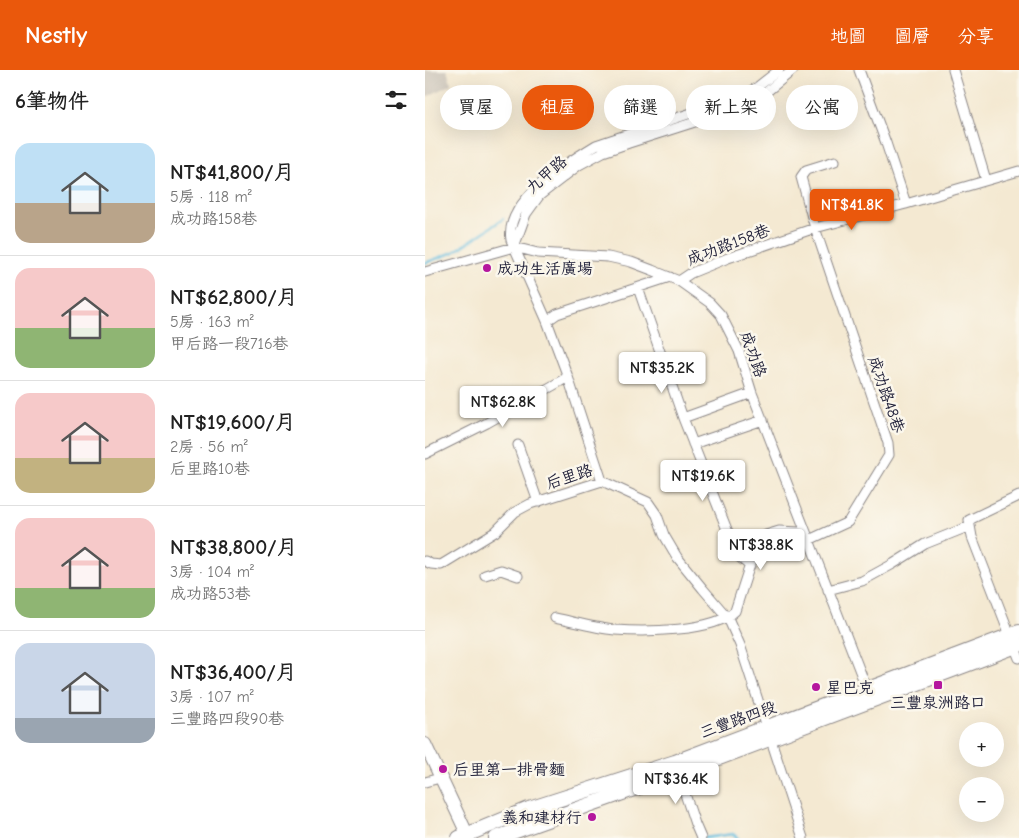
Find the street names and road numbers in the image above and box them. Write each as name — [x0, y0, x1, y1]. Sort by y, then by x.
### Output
street label: 九甲路 — [523, 152, 571, 197]
street label: 成功路158巷 — [684, 221, 772, 269]
street label: 成功路 — [736, 329, 770, 380]
street label: 成功路48巷 — [865, 354, 908, 435]
street label: 后里路 — [544, 461, 595, 493]
street label: 三豐路四段 — [698, 698, 779, 742]

